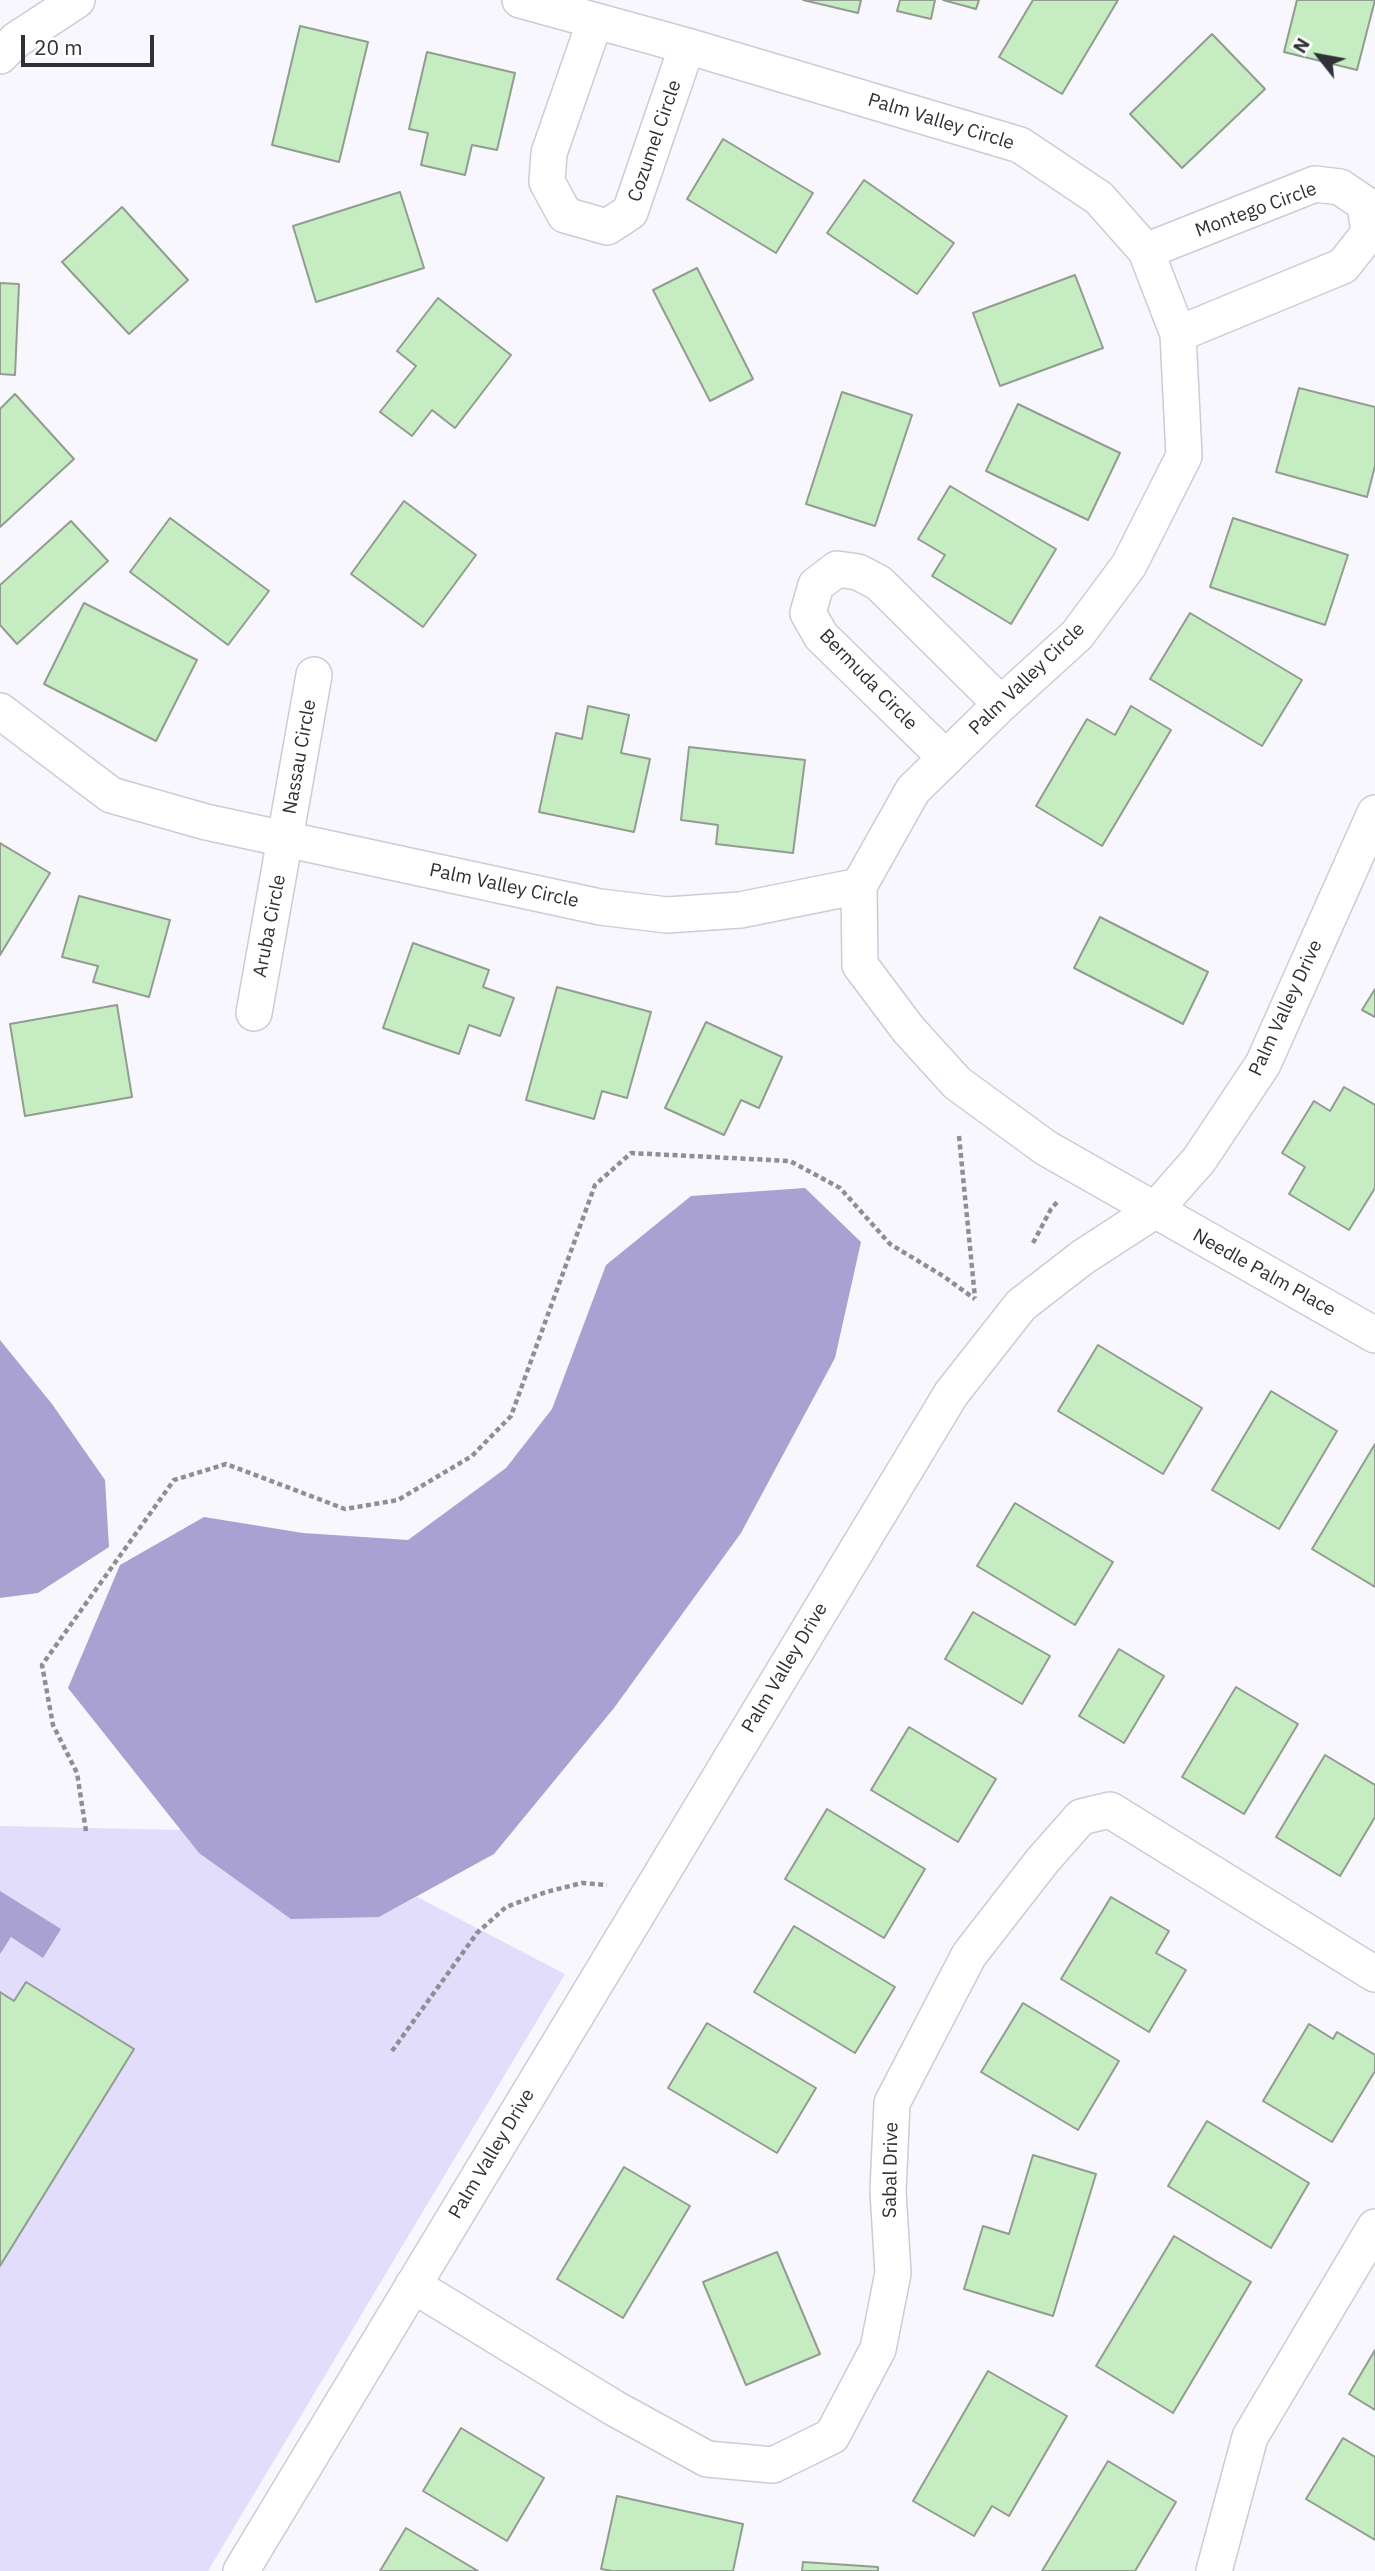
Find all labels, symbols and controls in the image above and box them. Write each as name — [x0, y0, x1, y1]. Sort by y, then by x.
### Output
scale bar — [24, 21, 158, 65]
north arrow — [1284, 21, 1354, 91]
text: 20 m — [34, 33, 83, 61]
text: N — [1287, 33, 1315, 57]
street label: Cozumel Circle — [624, 77, 686, 205]
street label: Palm Valley Circle — [865, 89, 1017, 155]
street label: Montego Circle — [1192, 177, 1320, 243]
street label: Palm Valley Circle — [964, 618, 1090, 740]
street label: Bermuda Circle — [814, 625, 922, 735]
street label: Nassau Circle — [279, 698, 321, 816]
street label: Palm Valley Circle — [427, 859, 581, 913]
street label: Aruba Circle — [249, 873, 291, 979]
street label: Palm Valley Drive — [1245, 936, 1327, 1080]
street label: Needle Palm Place — [1189, 1224, 1339, 1322]
street label: Palm Valley Drive — [737, 1599, 833, 1737]
street label: Palm Valley Drive — [444, 2085, 540, 2223]
street label: Sabal Drive — [879, 2122, 903, 2218]

